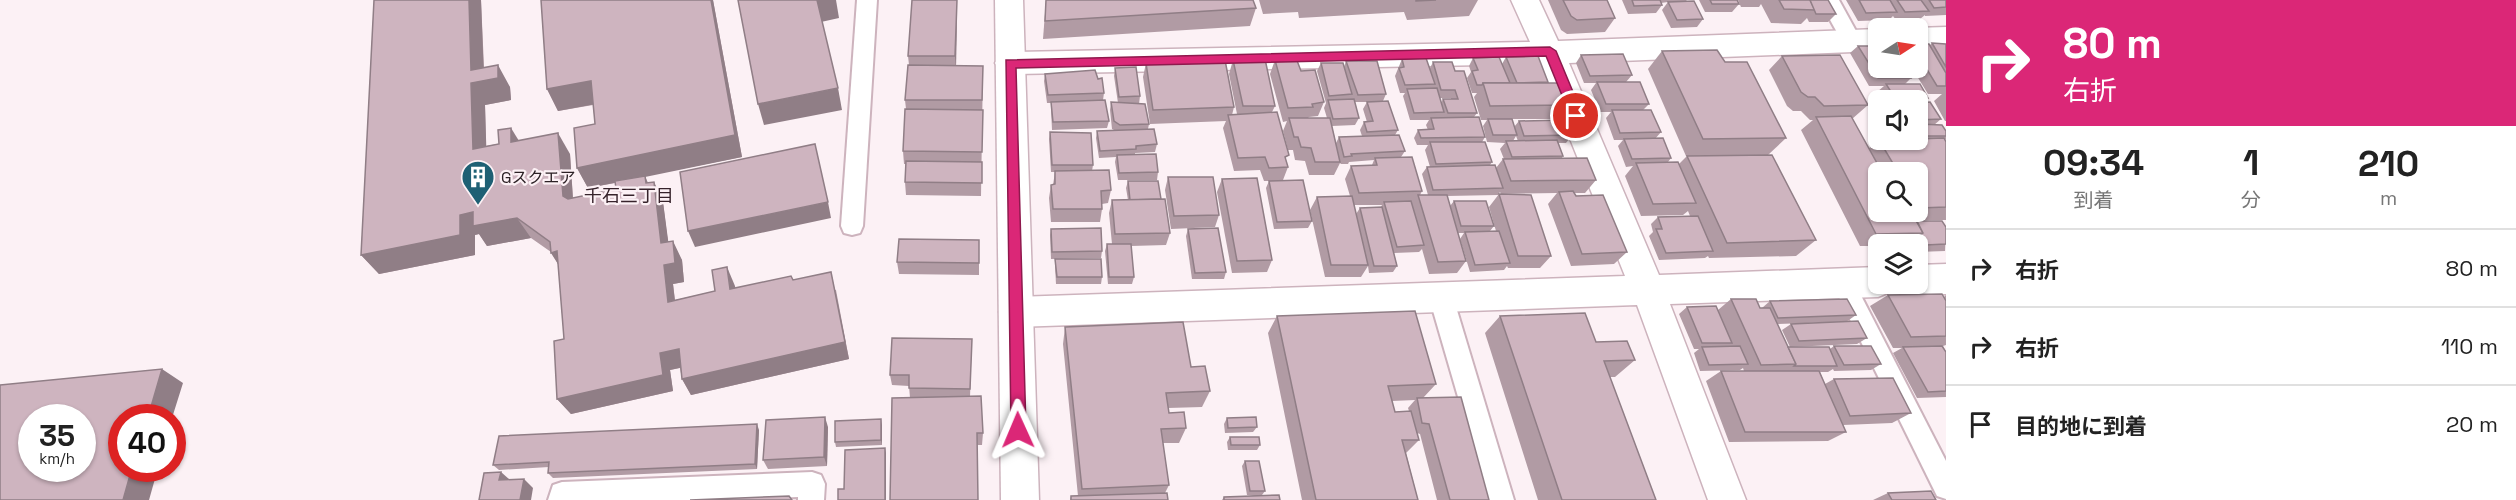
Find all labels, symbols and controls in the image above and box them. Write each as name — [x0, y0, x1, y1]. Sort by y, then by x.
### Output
text: 80 m — [2063, 17, 2162, 70]
north arrow — [1868, 18, 1928, 78]
map controls — [1868, 18, 1928, 294]
icon: right — [1964, 24, 2042, 102]
text: 右折 — [2063, 73, 2117, 108]
pin — [1550, 90, 1601, 141]
button: sound — [1868, 90, 1928, 150]
icon: arrive — [1559, 99, 1592, 132]
text: 09:34 — [2043, 140, 2144, 186]
text: 1 — [2243, 140, 2259, 186]
text: 210 — [2358, 141, 2419, 187]
building icon: Gスクエア — [460, 159, 496, 206]
button: search — [1868, 162, 1928, 222]
place label: Gスクエア — [501, 167, 576, 188]
district label: 千石三丁目 — [584, 184, 674, 207]
text: m — [2380, 185, 2397, 211]
text: 到着 — [2074, 187, 2114, 213]
text: 分 — [2241, 187, 2261, 213]
button: layers — [1868, 234, 1928, 294]
icon: right — [1964, 252, 1997, 285]
text: 80 m — [2446, 254, 2498, 282]
text: 右折 — [2015, 256, 2059, 284]
icon: right — [1964, 330, 1997, 363]
text: 110 m — [2441, 332, 2498, 360]
text: 右折 — [2015, 334, 2059, 362]
position arrow — [986, 398, 1050, 462]
speed limit sign: 40 — [108, 404, 186, 482]
icon: arrive — [1964, 408, 1997, 441]
text: 20 m — [2446, 410, 2498, 438]
text: 目的地に到着 — [2015, 412, 2147, 440]
text: 35 — [39, 416, 75, 455]
text: km/h — [39, 449, 75, 468]

